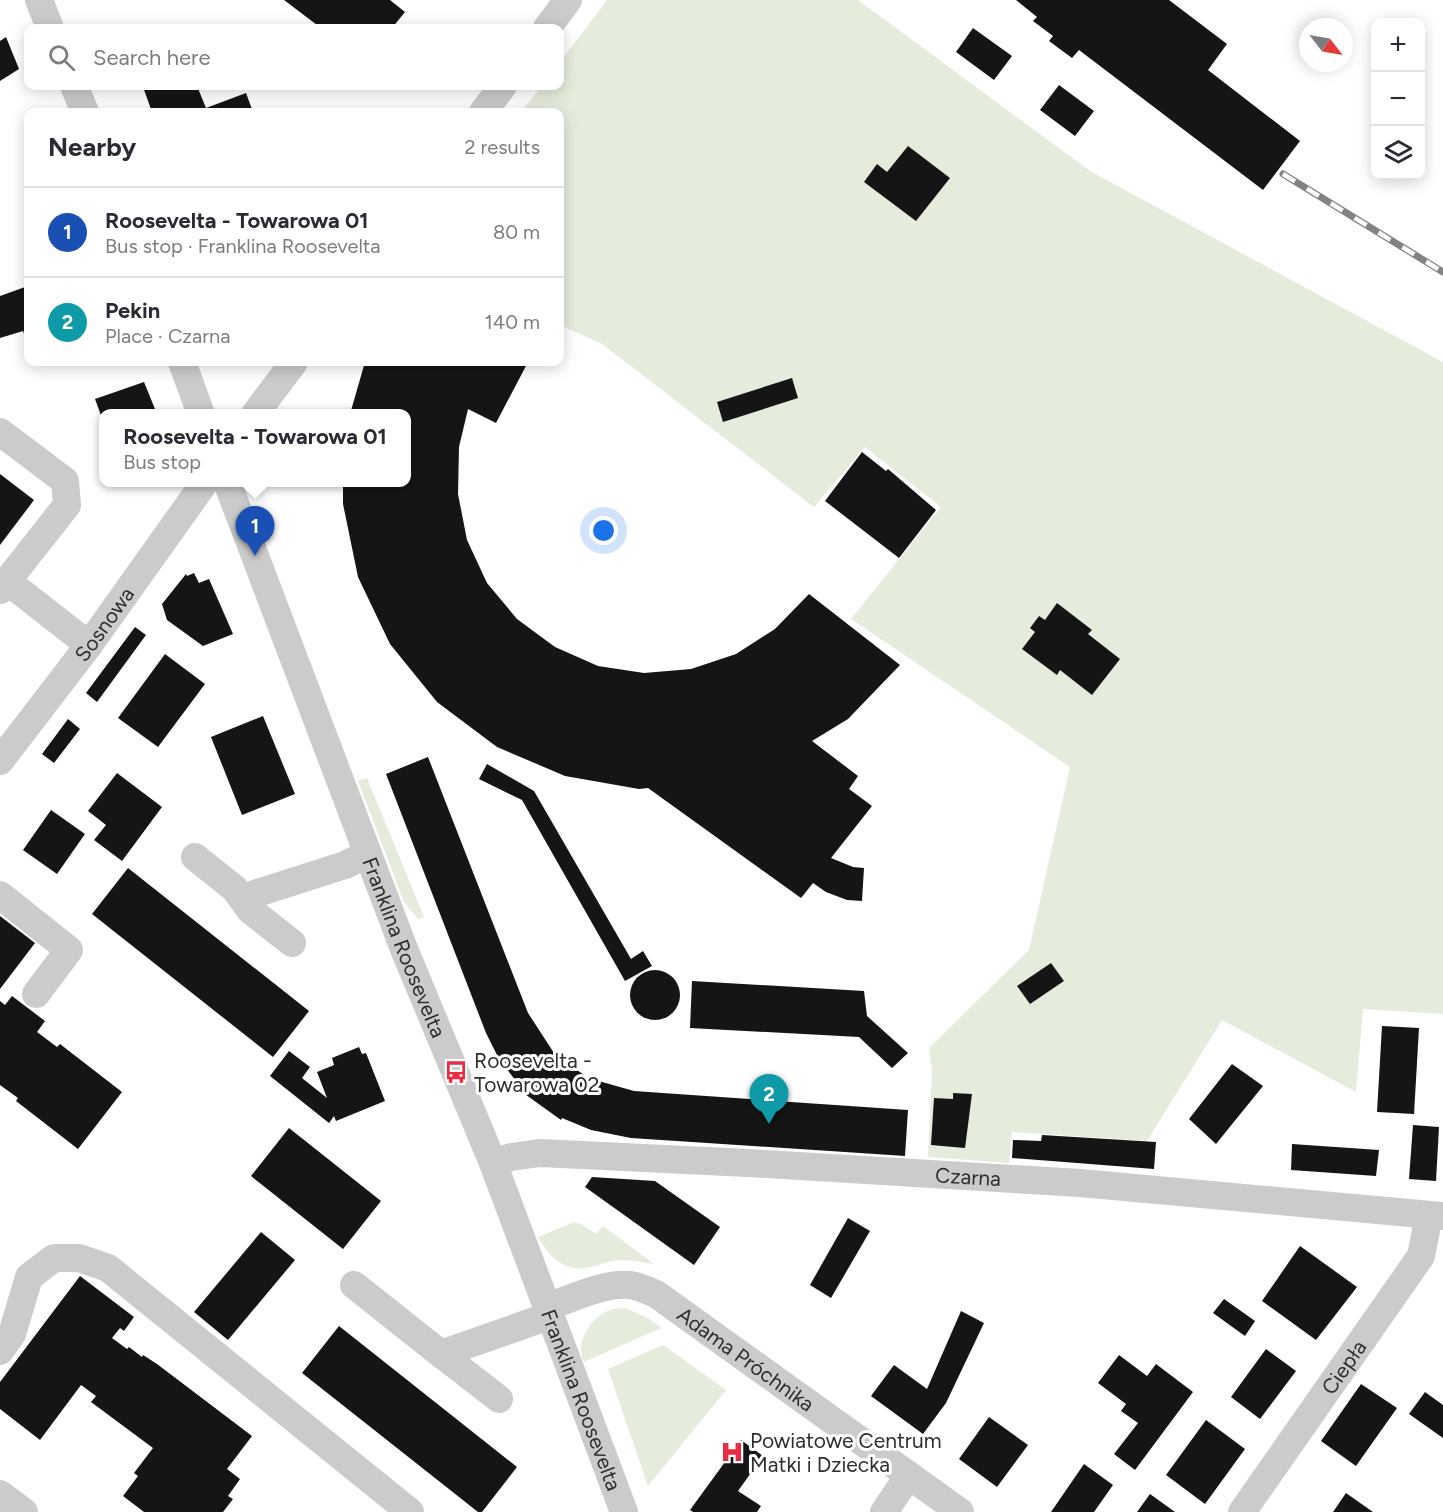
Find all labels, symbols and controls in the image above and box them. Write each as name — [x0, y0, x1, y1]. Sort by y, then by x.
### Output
north arrow — [1299, 18, 1353, 72]
map controls — [1371, 18, 1425, 180]
button: + — [1371, 18, 1425, 72]
search box — [24, 24, 564, 90]
icon: search — [45, 41, 78, 74]
text: Search here — [93, 44, 211, 71]
button: − — [1371, 72, 1425, 126]
button: layers — [1371, 126, 1425, 180]
text: Nearby — [48, 131, 136, 163]
text: 2 results — [464, 135, 540, 159]
text: Roosevelta - Towarowa 01 — [105, 207, 369, 234]
text: 1 — [63, 220, 72, 244]
text: 80 m — [493, 220, 540, 244]
text: Bus stop · Franklina Roosevelta — [105, 234, 381, 258]
text: Pekin — [105, 297, 160, 324]
text: 2 — [62, 310, 73, 334]
text: 140 m — [485, 310, 540, 334]
text: Place · Czarna — [105, 324, 230, 348]
popup — [99, 409, 411, 487]
text: Roosevelta - Towarowa 01 — [123, 423, 387, 450]
text: Bus stop — [123, 450, 201, 474]
pin: 1 — [236, 506, 274, 556]
your location — [589, 516, 618, 545]
street label: Sosnowa — [69, 582, 139, 666]
street label: Franklina Roosevelta — [358, 853, 452, 1041]
place label: Roosevelta - Towarowa 02 — [474, 1048, 599, 1097]
bus stop icon: Roosevelta - Towarowa 02 — [443, 1059, 469, 1085]
pin: 2 — [750, 1074, 788, 1124]
street label: Czarna — [935, 1162, 1002, 1191]
street label: Adama Próchnika — [673, 1301, 820, 1416]
street label: Franklina Roosevelta — [536, 1305, 627, 1494]
street label: Ciepła — [1316, 1335, 1371, 1399]
place label: Powiatowe Centrum Matki i Dziecka — [750, 1428, 942, 1477]
hospital icon: Powiatowe Centrum Matki i Dziecka — [719, 1439, 745, 1465]

